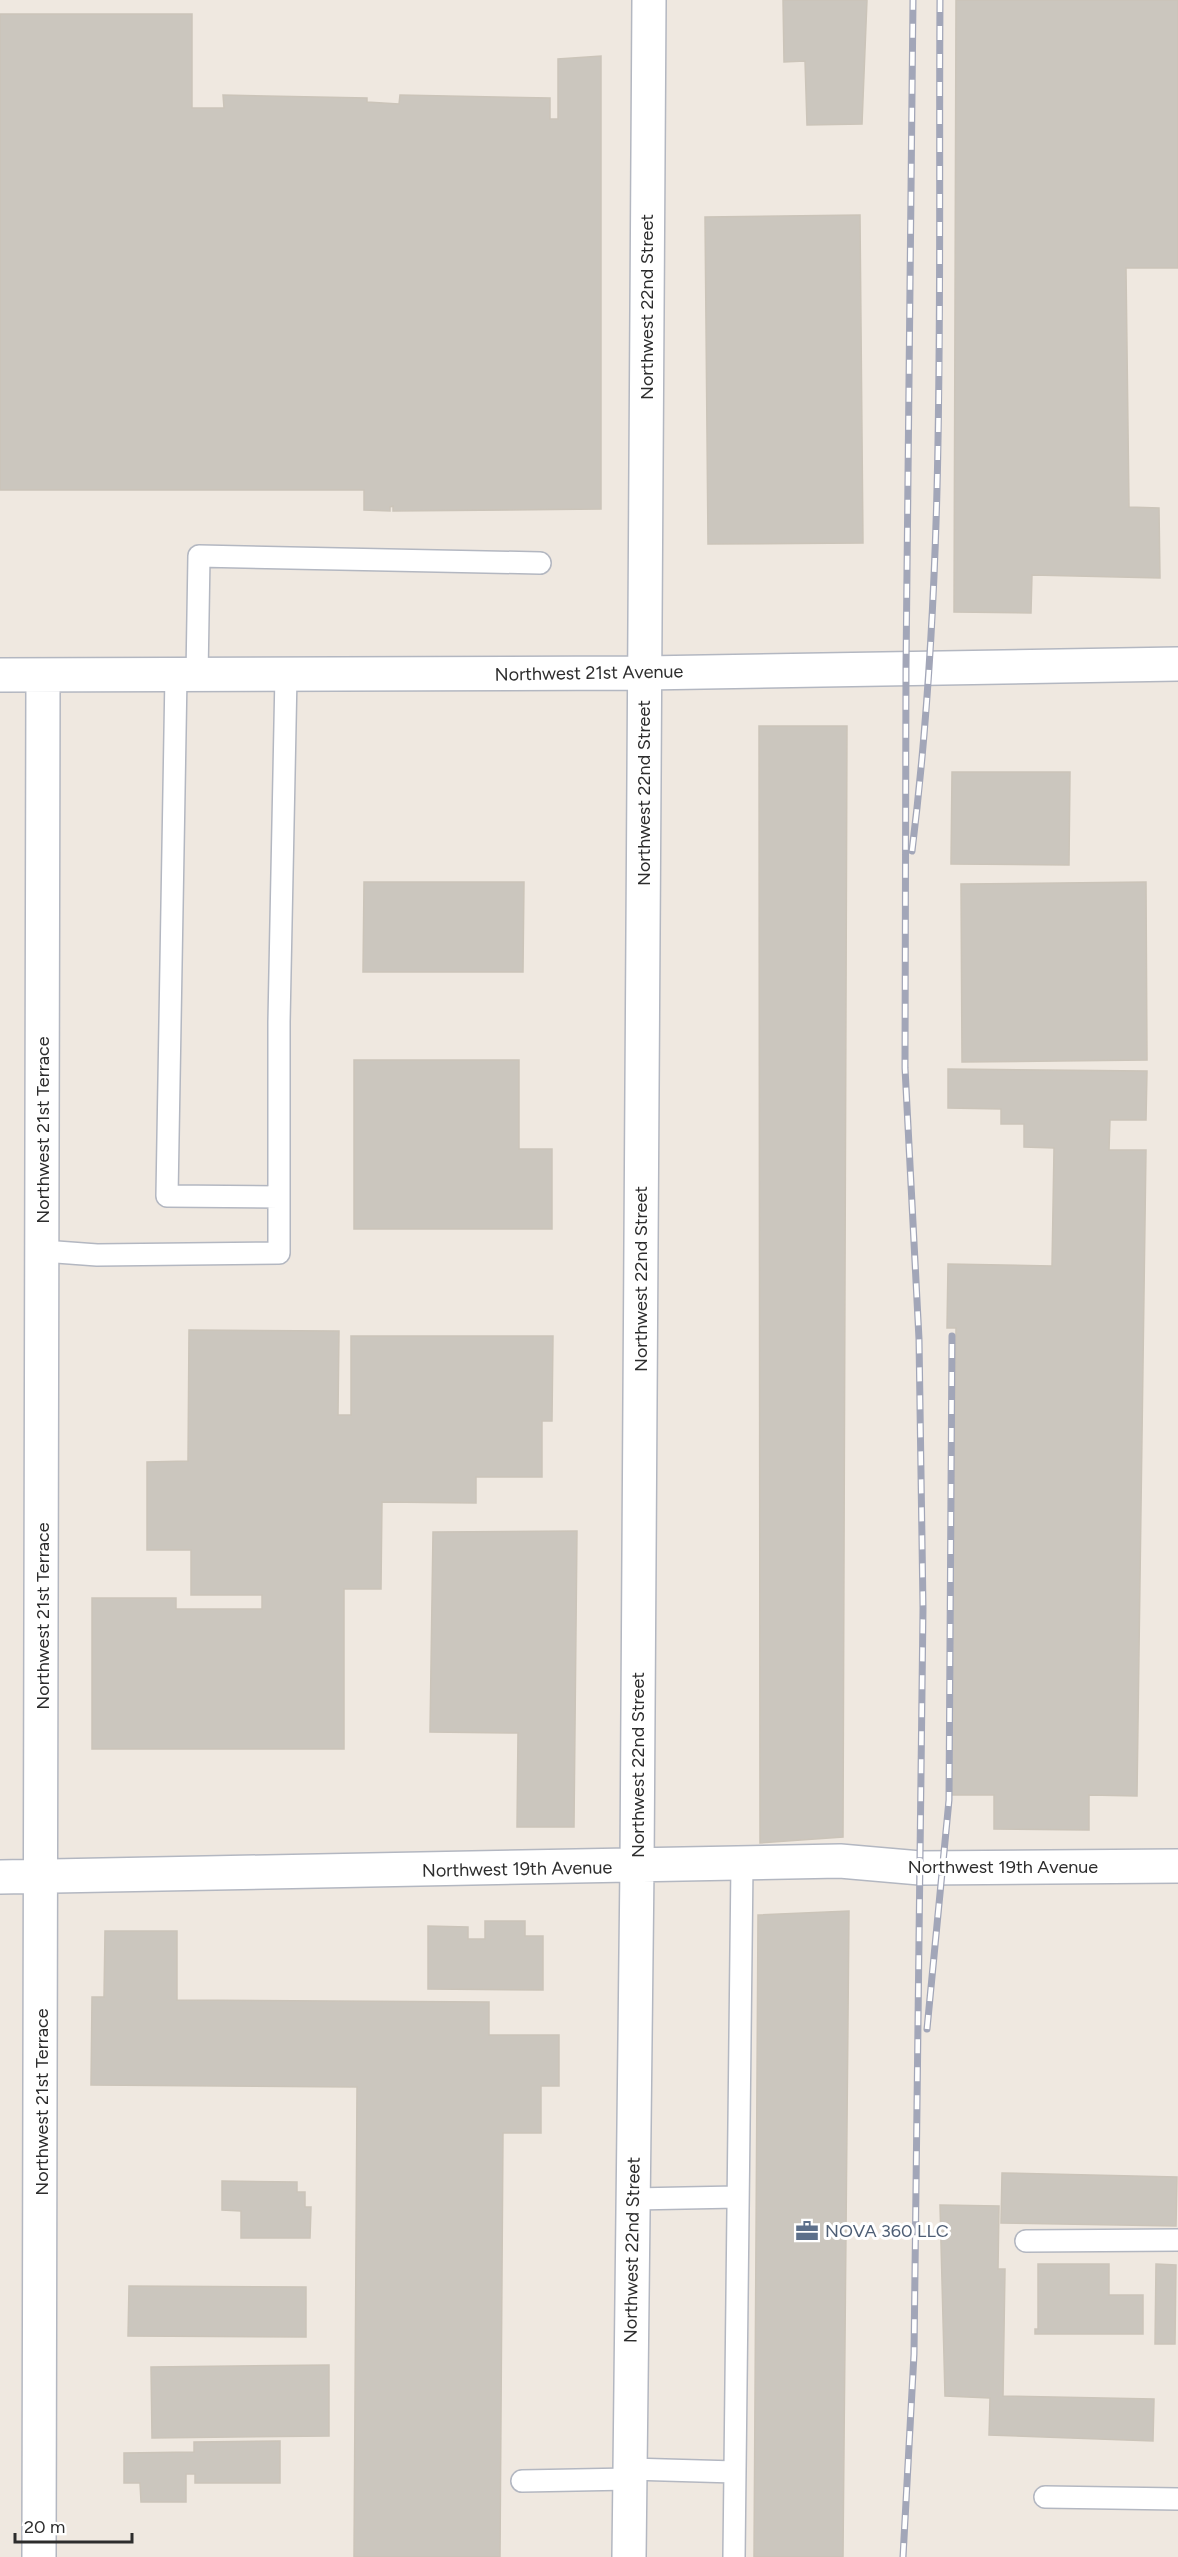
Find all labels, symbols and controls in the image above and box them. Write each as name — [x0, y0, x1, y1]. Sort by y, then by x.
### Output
street label: Northwest 22nd Street — [636, 214, 658, 400]
street label: Northwest 21st Avenue — [495, 660, 684, 686]
street label: Northwest 22nd Street — [633, 700, 655, 886]
street label: Northwest 21st Terrace — [32, 1036, 54, 1224]
street label: Northwest 22nd Street — [630, 1186, 652, 1372]
street label: Northwest 21st Terrace — [32, 1522, 54, 1710]
street label: Northwest 22nd Street — [627, 1672, 649, 1858]
street label: Northwest 19th Avenue — [422, 1856, 613, 1882]
street label: Northwest 19th Avenue — [908, 1856, 1098, 1878]
street label: Northwest 21st Terrace — [31, 2008, 53, 2196]
street label: Northwest 22nd Street — [619, 2157, 645, 2343]
office icon: NOVA 360 LLC — [794, 2218, 820, 2244]
place label: NOVA 360 LLC — [825, 2220, 949, 2242]
scale bar — [15, 2506, 132, 2544]
text: 20 m — [24, 2516, 65, 2538]

